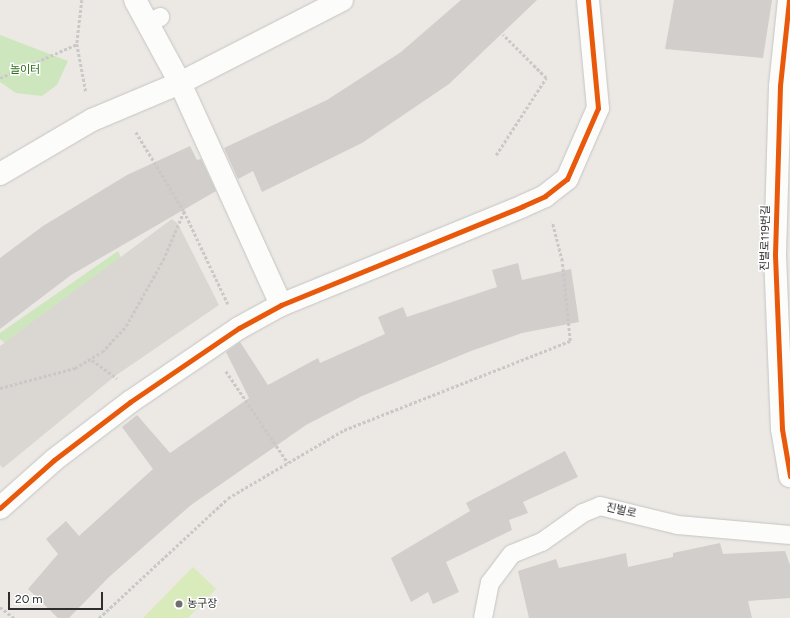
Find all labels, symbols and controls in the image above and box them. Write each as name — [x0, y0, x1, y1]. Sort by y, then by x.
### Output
park label: 놀이터 — [10, 63, 40, 77]
street label: 진벌로119번길 — [759, 205, 773, 271]
street label: 진벌로 — [605, 501, 637, 521]
scale bar — [10, 584, 105, 610]
text: 20 m — [15, 592, 43, 606]
place label: 농구장 — [187, 597, 217, 611]
marker: 농구장 — [174, 599, 184, 609]

